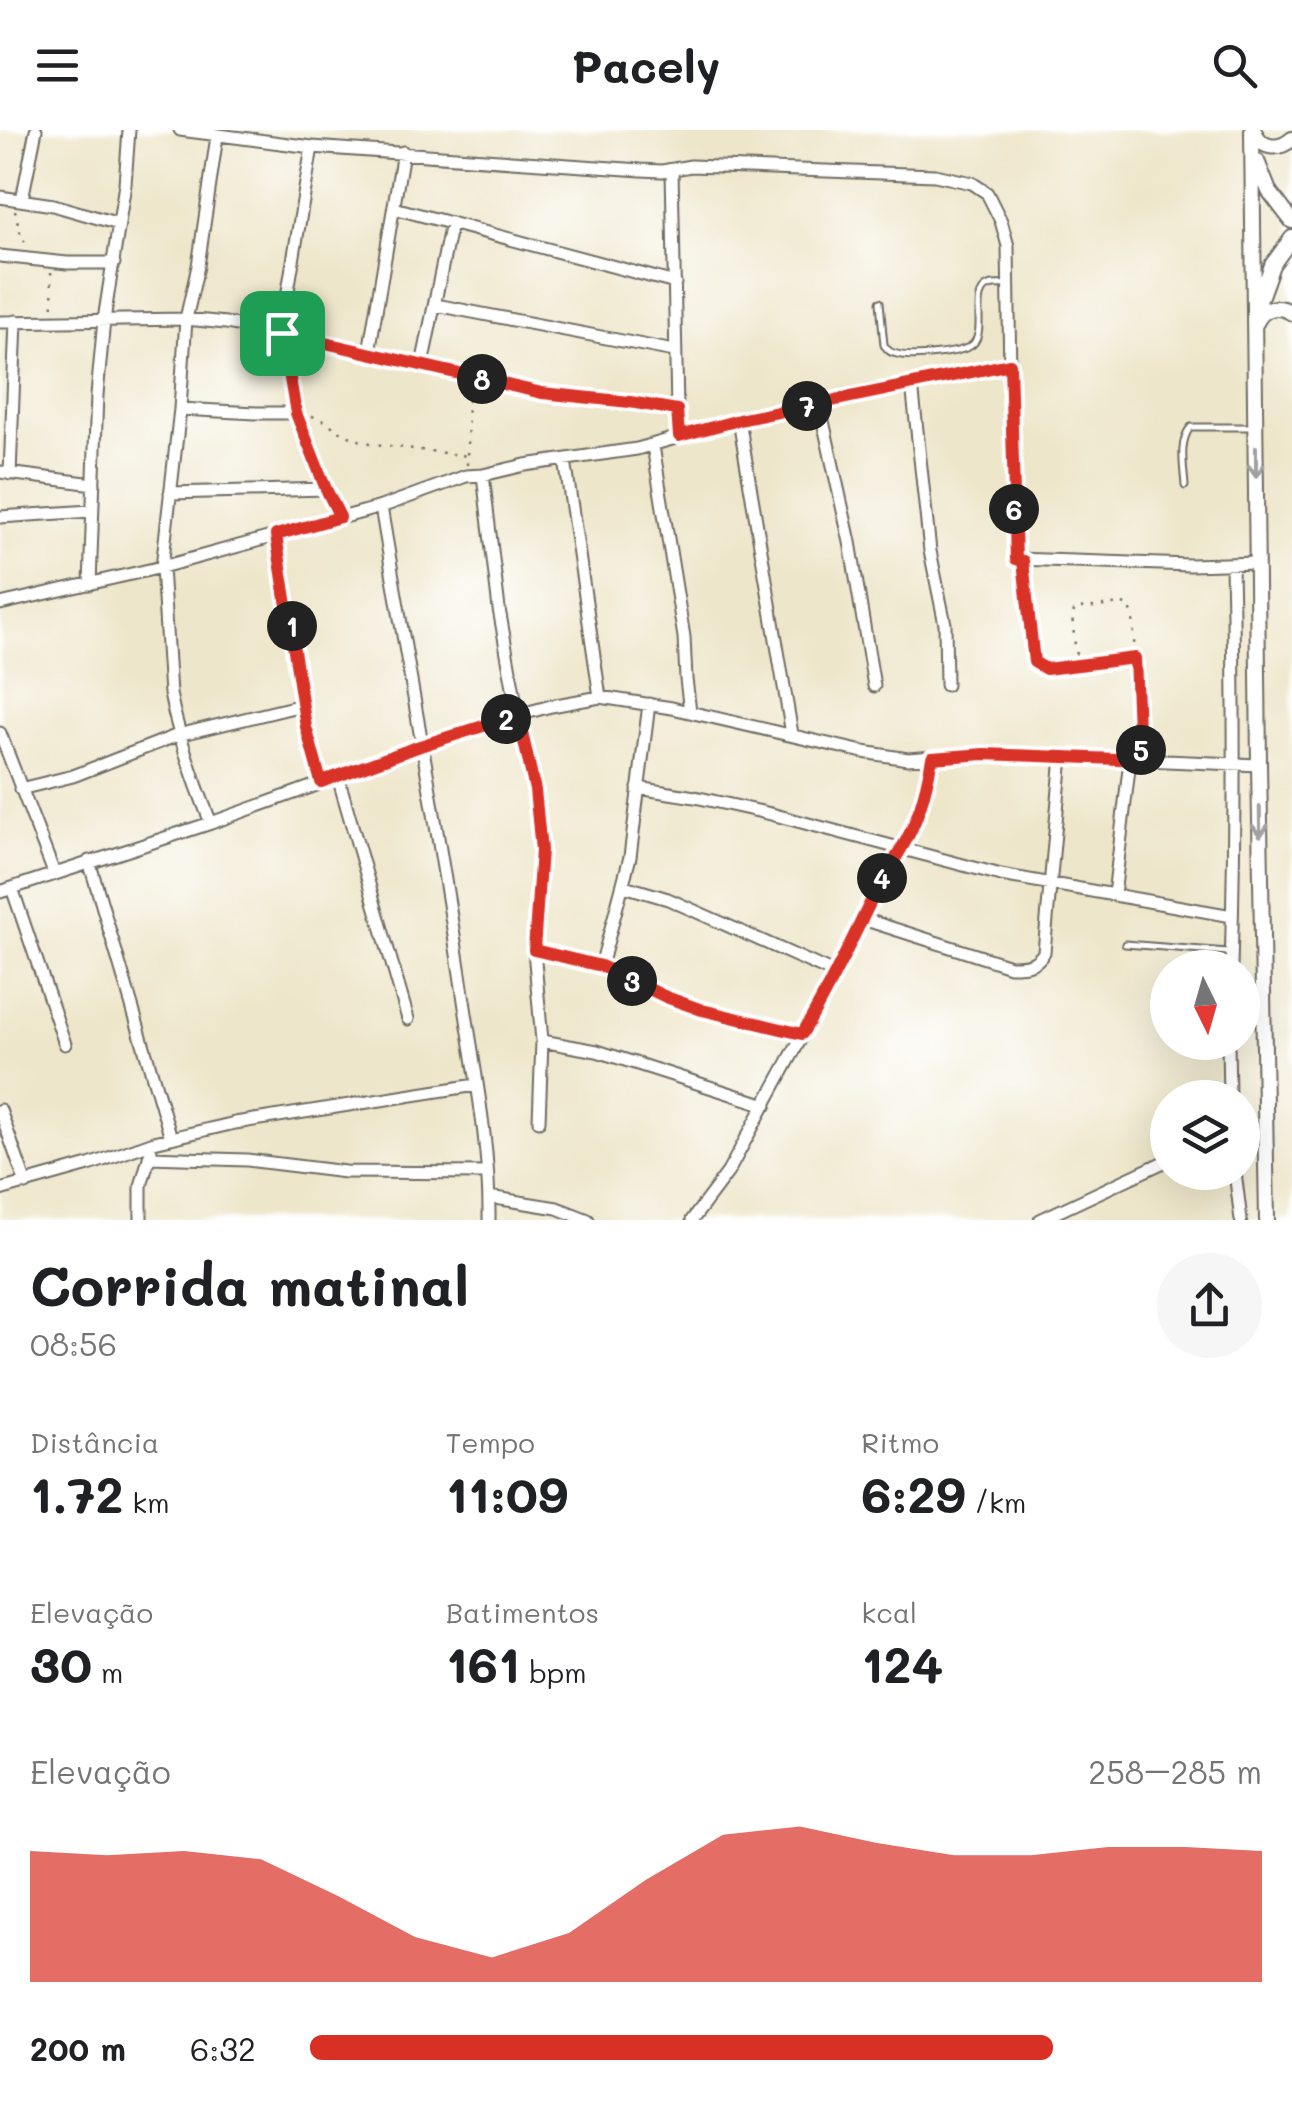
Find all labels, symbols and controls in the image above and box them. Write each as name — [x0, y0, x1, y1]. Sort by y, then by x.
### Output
text: Pacely — [572, 36, 720, 94]
icon: menu — [30, 38, 85, 93]
icon: search — [1207, 38, 1262, 93]
pin — [240, 291, 325, 376]
icon: arrive — [255, 306, 310, 361]
pin: 8 — [457, 354, 507, 404]
text: 8 — [473, 361, 491, 397]
pin: 7 — [782, 381, 832, 431]
text: 7 — [799, 388, 815, 424]
one-way arrow — [1246, 446, 1266, 478]
pin: 6 — [989, 484, 1039, 534]
text: 6 — [1006, 491, 1022, 527]
pin: 1 — [267, 601, 317, 651]
text: 1 — [286, 608, 298, 644]
pin: 2 — [481, 694, 531, 744]
text: 2 — [498, 701, 514, 737]
pin: 5 — [1116, 725, 1166, 775]
text: 5 — [1133, 732, 1149, 768]
one-way arrow — [1250, 806, 1269, 838]
pin: 4 — [857, 853, 907, 903]
text: 4 — [873, 860, 891, 896]
north arrow — [1150, 950, 1260, 1060]
map controls — [1150, 950, 1260, 1190]
pin: 3 — [607, 956, 657, 1006]
text: 3 — [624, 963, 640, 999]
button: layers — [1150, 1080, 1260, 1190]
text: Corrida matinal — [30, 1248, 469, 1320]
button: share — [1157, 1253, 1262, 1358]
text: 08:56 — [30, 1322, 117, 1364]
text: Distância — [30, 1424, 159, 1460]
text: Tempo — [446, 1424, 535, 1460]
text: Ritmo — [861, 1424, 939, 1460]
text: 1.72 — [30, 1460, 123, 1526]
text: 11:09 — [446, 1460, 568, 1526]
text: 6:29 — [861, 1460, 965, 1526]
text: km — [123, 1484, 170, 1520]
text: /km — [965, 1484, 1026, 1520]
text: Elevação — [30, 1594, 153, 1630]
text: Batimentos — [446, 1594, 599, 1630]
text: kcal — [861, 1594, 917, 1630]
text: 30 — [30, 1630, 92, 1696]
text: 161 — [446, 1630, 520, 1696]
text: 124 — [861, 1630, 943, 1696]
text: m — [92, 1654, 123, 1690]
text: bpm — [520, 1654, 587, 1690]
text: Elevação — [30, 1750, 171, 1792]
text: 258–285 m — [1088, 1750, 1262, 1792]
text: 200 m — [30, 2027, 126, 2069]
text: 6:32 — [190, 2027, 256, 2069]

